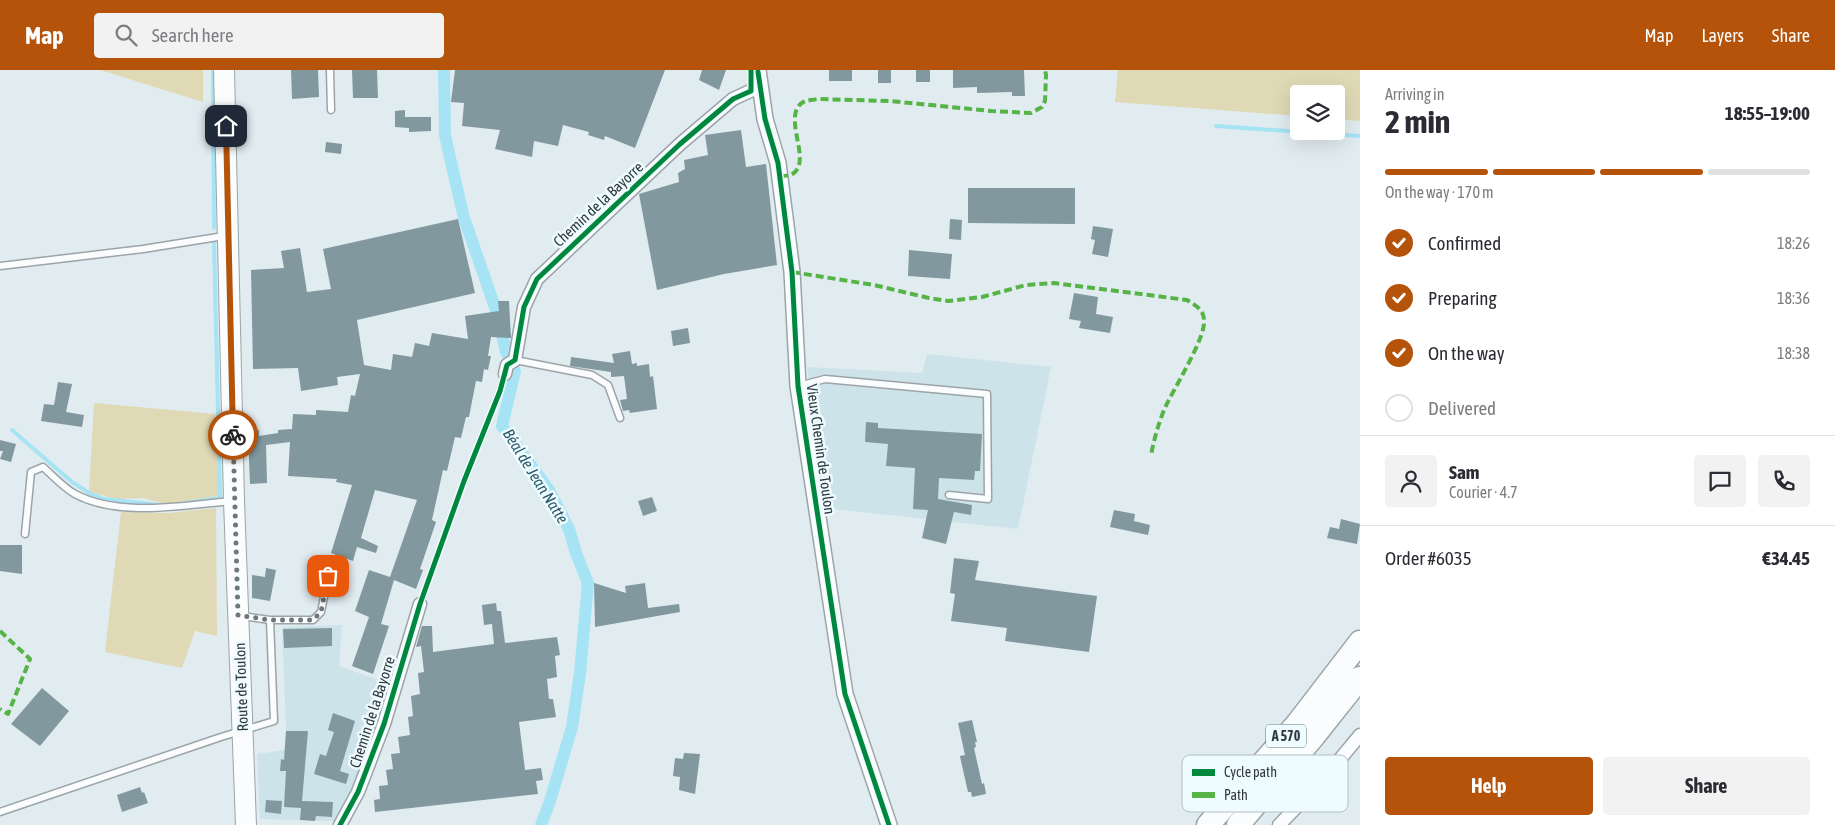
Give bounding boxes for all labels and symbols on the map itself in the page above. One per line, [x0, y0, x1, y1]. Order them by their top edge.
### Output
pin [205, 105, 247, 147]
street label: Chemin de la Bayorre [550, 158, 646, 250]
street label: Vieux Chemin de Toulon [803, 383, 839, 515]
courier [208, 410, 258, 460]
water label: Béal de Jean Natte [500, 425, 572, 527]
pin [307, 555, 349, 597]
street label: Route de Toulon [231, 642, 251, 732]
street label: Chemin de la Bayorre [346, 654, 398, 770]
road number: A 570 [1266, 724, 1306, 748]
legend [1182, 755, 1348, 812]
text: Cycle path [1224, 764, 1277, 780]
text: Path [1224, 787, 1248, 803]

